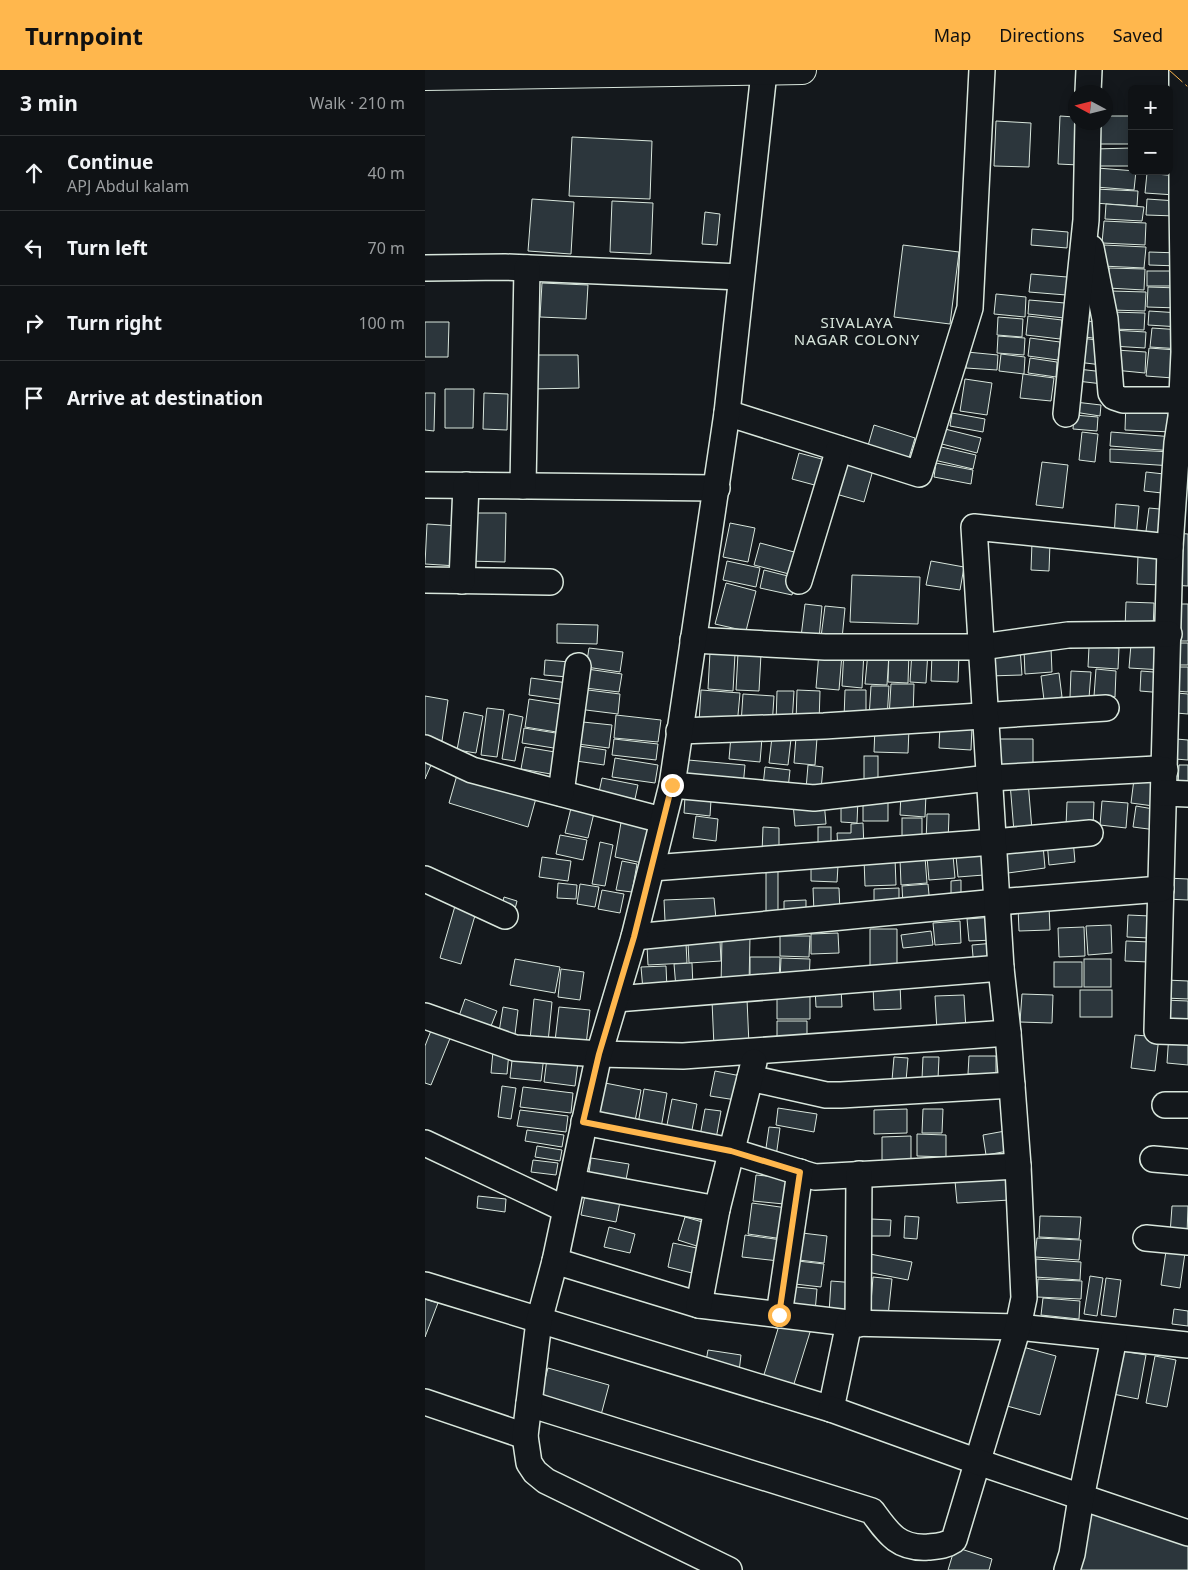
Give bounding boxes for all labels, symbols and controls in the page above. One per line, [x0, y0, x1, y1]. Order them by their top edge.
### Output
text: Turnpoint [25, 19, 143, 52]
text: Map [934, 23, 971, 47]
text: Directions [999, 23, 1085, 47]
text: Saved [1113, 23, 1163, 47]
north arrow [1068, 85, 1113, 130]
map controls [1128, 85, 1173, 175]
button: + [1128, 85, 1173, 130]
text: 3 min [20, 89, 78, 117]
text: Walk · 210 m [310, 92, 405, 114]
button: − [1128, 130, 1173, 175]
text: Continue [67, 149, 153, 175]
icon: ahead [20, 159, 48, 187]
text: 40 m [368, 162, 405, 184]
text: APJ Abdul kalam [67, 175, 189, 197]
icon: left [20, 234, 48, 262]
text: Turn left [67, 235, 148, 261]
text: 70 m [368, 237, 405, 259]
icon: right [20, 309, 48, 337]
text: Turn right [67, 310, 162, 336]
text: 100 m [358, 312, 405, 334]
district label: SIVALAYA NAGAR COLONY [794, 312, 920, 349]
icon: arrive [20, 384, 48, 412]
text: Arrive at destination [67, 385, 263, 411]
route end [661, 774, 684, 797]
route start [768, 1304, 791, 1327]

